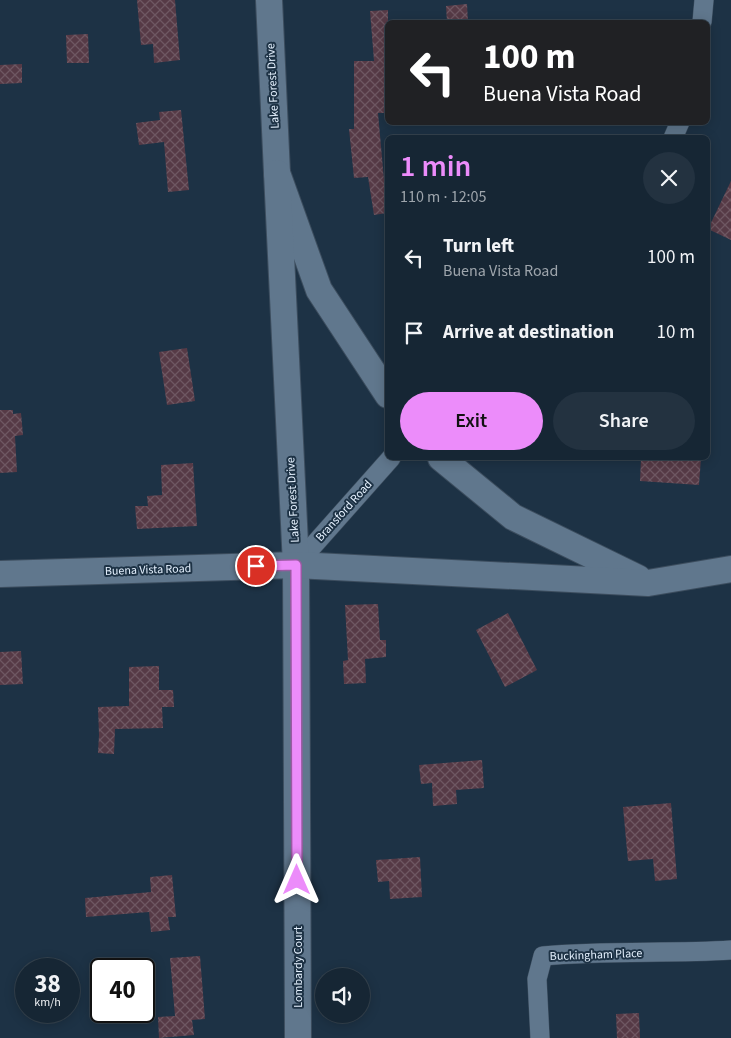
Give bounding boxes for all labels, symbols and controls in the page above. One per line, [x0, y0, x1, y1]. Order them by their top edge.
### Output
text: 100 m [483, 32, 575, 82]
icon: left [400, 40, 465, 105]
street label: Lake Forest Drive [262, 43, 284, 129]
text: Buena Vista Road [483, 78, 642, 110]
text: 1 min [400, 145, 471, 188]
button: close [643, 152, 695, 204]
text: 110 m · 12:05 [400, 186, 487, 208]
text: Turn left [443, 233, 514, 260]
icon: left [400, 244, 428, 272]
text: 100 m [647, 244, 695, 271]
text: Buena Vista Road [443, 260, 558, 282]
icon: arrive [400, 319, 428, 347]
text: Arrive at destination [443, 319, 614, 346]
text: 10 m [657, 319, 695, 346]
button: Exit [400, 392, 543, 450]
button: Share [553, 392, 695, 450]
street label: Lake Forest Drive [282, 457, 304, 543]
street label: Bransford Road [312, 477, 376, 545]
pin [235, 545, 277, 587]
icon: arrive [242, 552, 270, 580]
street label: Buena Vista Road [104, 560, 192, 580]
position arrow [270, 853, 322, 905]
street label: Lombardy Court [290, 926, 307, 1008]
street label: Buckingham Place [549, 945, 643, 965]
speed limit sign: 40 [90, 958, 155, 1023]
text: 38 [34, 966, 61, 1002]
map controls [315, 968, 370, 1023]
button: sound [315, 968, 370, 1023]
text: km/h [34, 994, 61, 1011]

